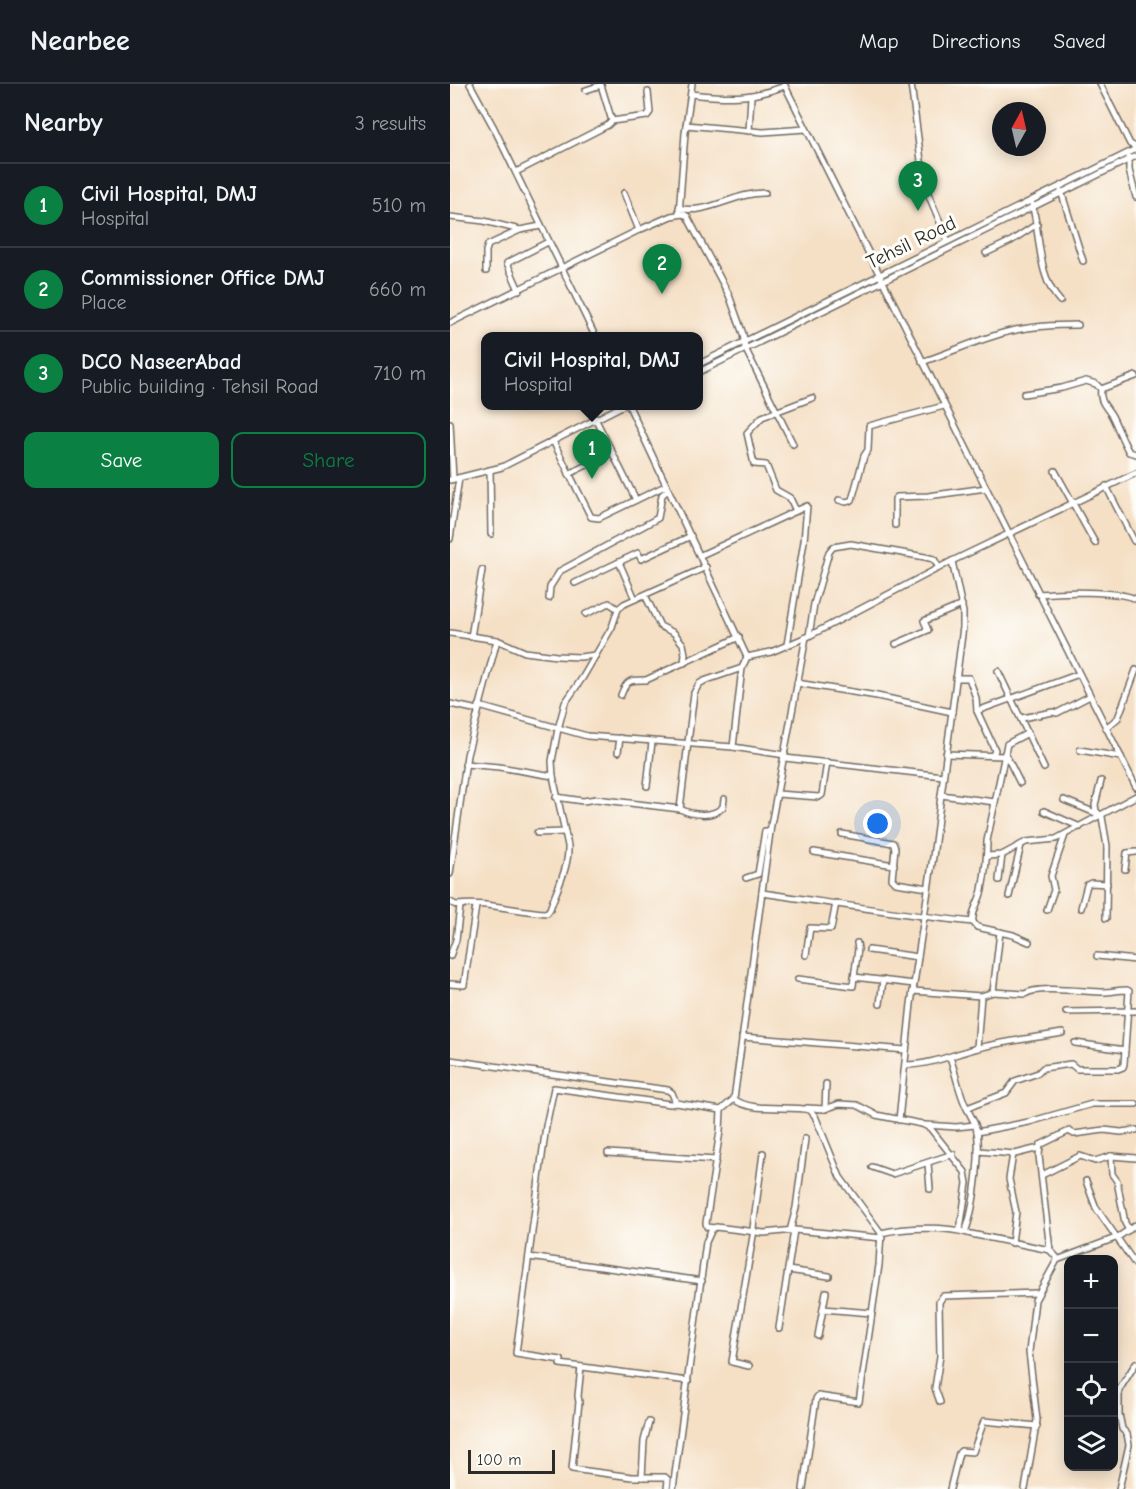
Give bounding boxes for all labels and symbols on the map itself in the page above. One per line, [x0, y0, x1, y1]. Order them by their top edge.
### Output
north arrow [992, 102, 1046, 156]
pin: 3 [898, 162, 938, 211]
street label: Tehsil Road [863, 211, 960, 274]
pin: 2 [642, 244, 682, 294]
pin: 1 [572, 430, 612, 479]
your location [863, 809, 892, 838]
scale bar [468, 1447, 555, 1474]

